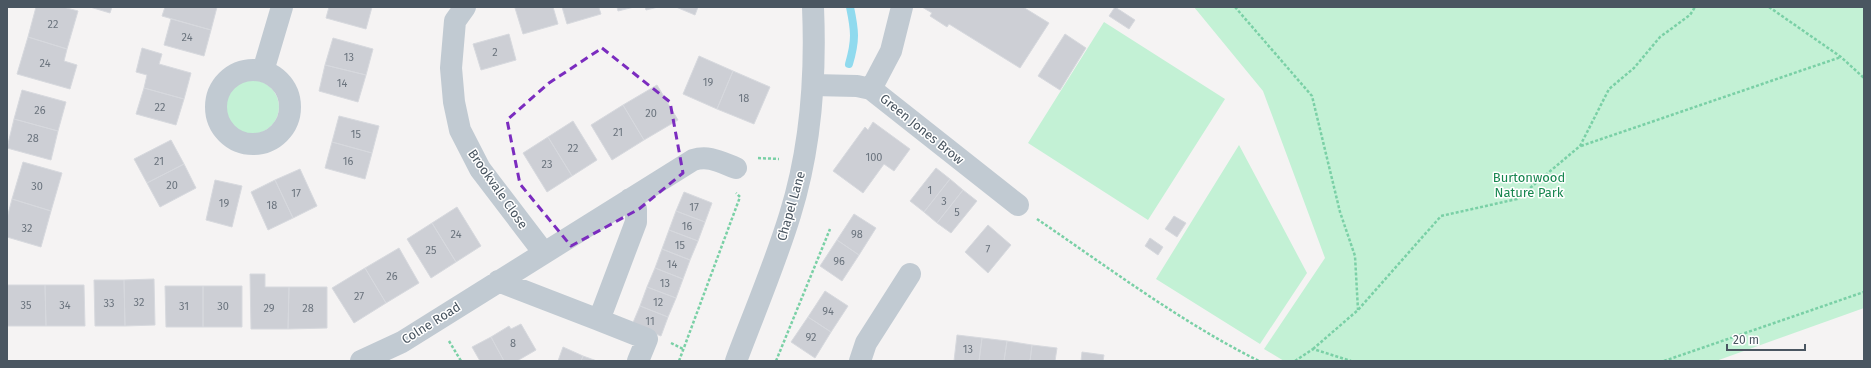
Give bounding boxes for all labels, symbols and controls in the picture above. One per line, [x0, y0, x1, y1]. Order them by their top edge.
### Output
house number: 22 [48, 18, 58, 31]
house number: 24 [182, 31, 193, 44]
house number: 2 [492, 46, 498, 59]
house number: 13 [344, 51, 354, 64]
house number: 24 [40, 57, 51, 70]
house number: 19 [703, 76, 713, 89]
house number: 14 [337, 77, 347, 90]
street label: Green Jones Brow [877, 91, 967, 168]
house number: 18 [739, 92, 749, 105]
house number: 22 [155, 101, 165, 114]
house number: 26 [34, 104, 46, 117]
house number: 20 [645, 107, 657, 120]
house number: 21 [613, 126, 623, 139]
house number: 15 [351, 128, 362, 141]
house number: 28 [27, 132, 39, 145]
house number: 22 [568, 142, 578, 155]
street label: Brookvale Close [465, 146, 531, 232]
house number: 100 [865, 151, 883, 164]
house number: 21 [154, 155, 164, 168]
house number: 16 [343, 155, 353, 168]
house number: 23 [542, 158, 552, 171]
street label: Chapel Lane [774, 169, 808, 243]
park label: Burtonwood Nature Park [1493, 170, 1565, 200]
house number: 20 [166, 179, 178, 192]
house number: 30 [31, 180, 43, 193]
house number: 1 [928, 184, 932, 197]
house number: 17 [291, 187, 301, 200]
house number: 3 [941, 195, 947, 208]
house number: 19 [219, 197, 229, 210]
house number: 18 [267, 199, 277, 212]
house number: 17 [689, 201, 699, 214]
house number: 5 [954, 206, 960, 219]
house number: 16 [682, 220, 692, 233]
house number: 32 [22, 222, 32, 235]
house number: 24 [451, 228, 462, 241]
house number: 98 [851, 228, 863, 241]
house number: 15 [675, 239, 686, 252]
house number: 7 [986, 243, 991, 256]
house number: 25 [426, 244, 437, 257]
house number: 96 [833, 255, 845, 268]
house number: 14 [667, 258, 677, 271]
house number: 26 [386, 270, 398, 283]
house number: 13 [660, 277, 670, 290]
house number: 27 [354, 290, 364, 303]
house number: 32 [134, 296, 144, 309]
house number: 12 [653, 296, 663, 309]
house number: 33 [104, 297, 114, 310]
house number: 35 [21, 299, 32, 312]
house number: 34 [59, 299, 71, 312]
street label: Colne Road [399, 299, 463, 347]
house number: 31 [179, 300, 189, 313]
house number: 30 [217, 300, 229, 313]
house number: 29 [263, 302, 275, 315]
house number: 28 [302, 302, 314, 315]
house number: 94 [822, 305, 834, 318]
house number: 11 [645, 315, 655, 328]
scale bar [1727, 326, 1805, 352]
house number: 92 [806, 331, 816, 344]
text: 20 m [1733, 333, 1759, 347]
house number: 8 [510, 337, 516, 350]
house number: 13 [963, 343, 973, 356]

